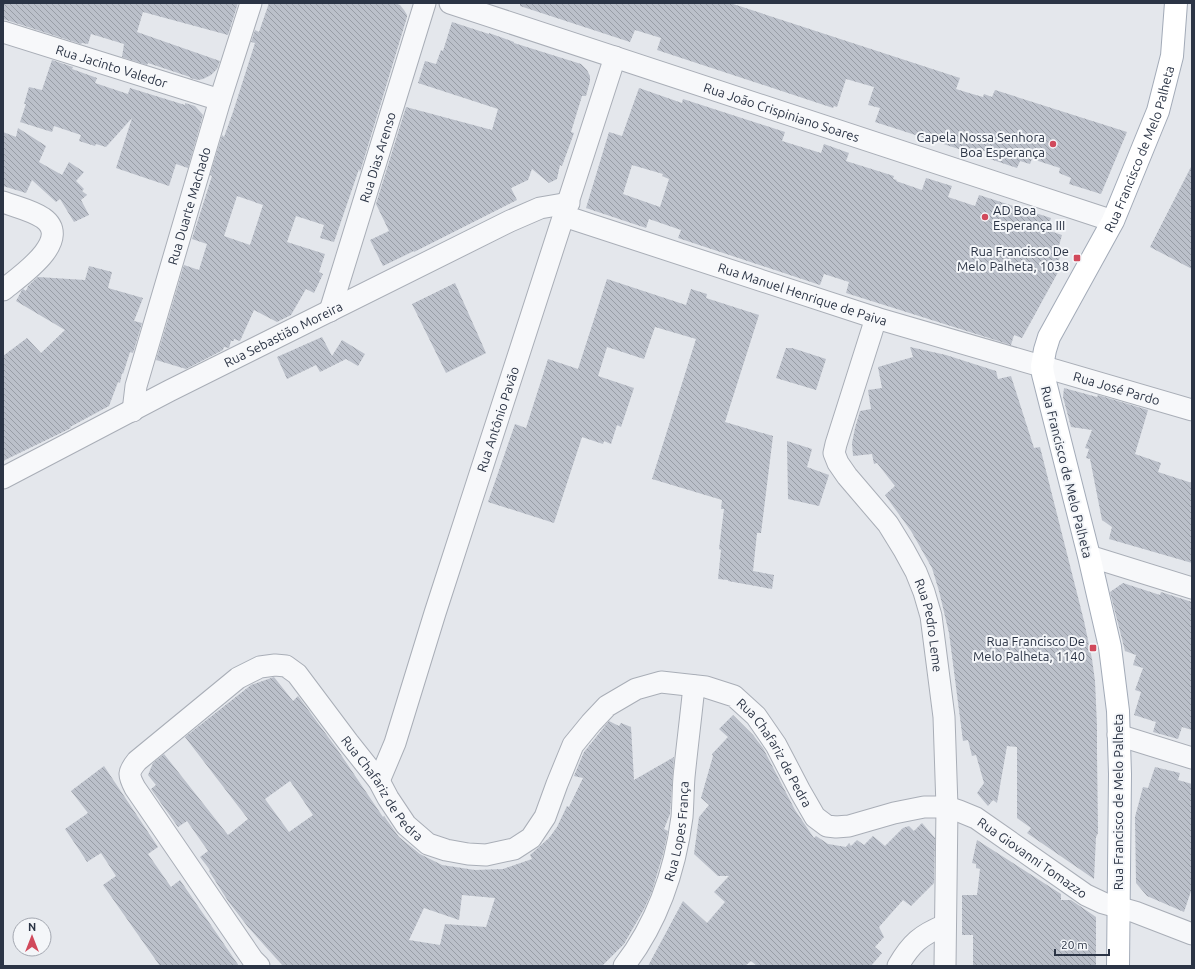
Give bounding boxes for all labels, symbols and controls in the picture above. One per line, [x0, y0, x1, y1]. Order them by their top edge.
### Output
street label: Rua Jacinto Valedor [54, 42, 169, 90]
street label: Rua Francisco de Melo Palheta [1101, 64, 1176, 234]
street label: Rua João Crispiniano Soares [702, 80, 862, 144]
street label: Rua Dias Arenso [357, 110, 398, 204]
place label: Capela Nossa Senhora Boa Esperança [917, 130, 1045, 159]
marker: Capela Nossa Senhora Boa Esperança [1048, 139, 1058, 149]
street label: Rua Duarte Machado [165, 145, 213, 266]
place label: AD Boa Esperança III [993, 203, 1065, 232]
marker: AD Boa Esperança III [980, 212, 990, 222]
place label: Rua Francisco De Melo Palheta, 1038 [957, 244, 1069, 274]
marker: Rua Francisco De Melo Palheta, 1038 [1072, 253, 1082, 263]
street label: Rua Manuel Henrique de Paiva [716, 260, 889, 328]
street label: Rua Sebastião Moreira [222, 299, 345, 369]
street label: Rua Antônio Pavão [474, 365, 521, 474]
street label: Rua José Pardo [1072, 369, 1162, 407]
street label: Rua Francisco de Melo Palheta [1039, 385, 1095, 559]
street label: Rua Pedro Leme [912, 576, 945, 673]
place label: Rua Francisco De Melo Palheta, 1140 [973, 634, 1085, 664]
marker: Rua Francisco De Melo Palheta, 1140 [1088, 643, 1098, 653]
street label: Rua Chafariz de Pedra [734, 695, 815, 810]
street label: Rua Francisco de Melo Palheta [1111, 714, 1125, 890]
street label: Rua Chafariz de Pedra [339, 733, 426, 843]
street label: Rua Lopes França [661, 781, 691, 883]
street label: Rua Giovanni Tomazzo [975, 815, 1090, 901]
north arrow [12, 917, 52, 957]
text: N [28, 921, 36, 933]
scale bar [1055, 931, 1109, 957]
text: 20 m [1061, 938, 1088, 951]

